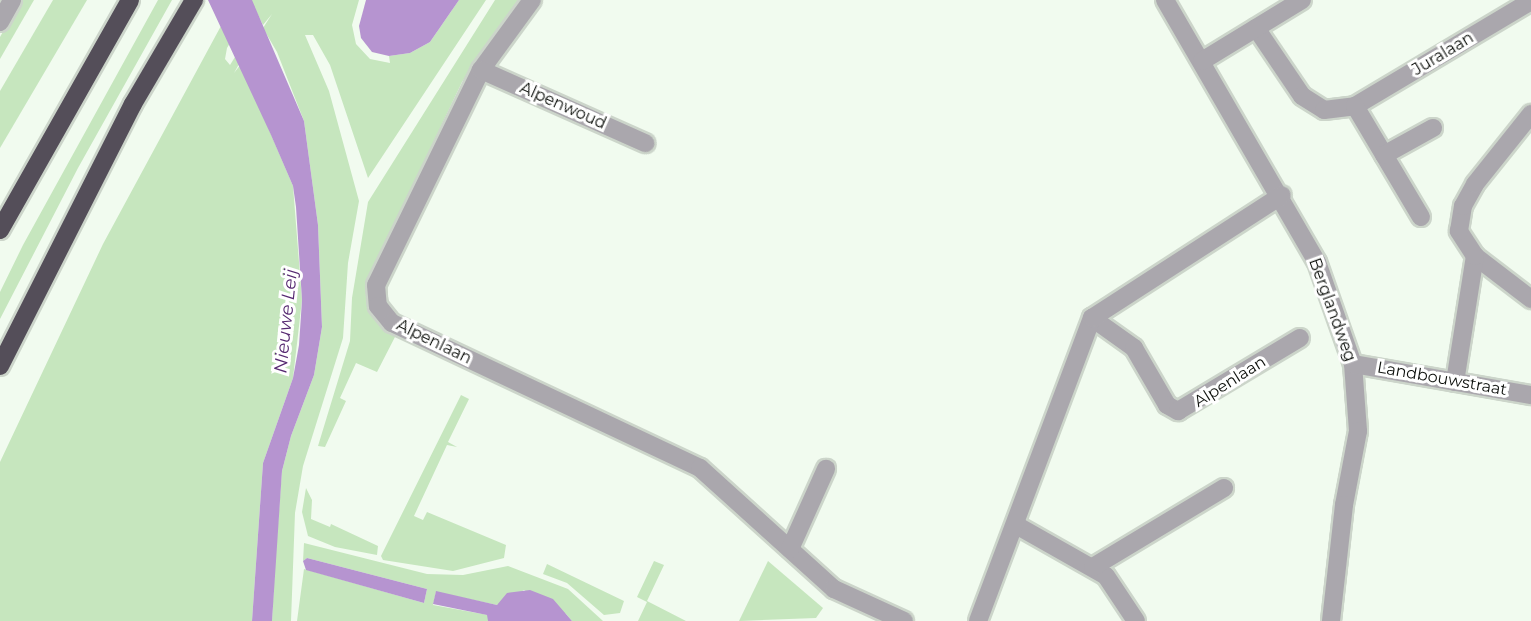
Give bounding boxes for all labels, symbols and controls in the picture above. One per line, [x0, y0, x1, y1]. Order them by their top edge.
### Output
street label: Juralaan [1409, 28, 1477, 80]
street label: Alpenwoud [517, 78, 609, 134]
street label: Berglandweg [1304, 256, 1360, 364]
water label: Nieuwe Leij [270, 268, 302, 374]
street label: Alpenlaan [393, 316, 475, 368]
street label: Alpenlaan [1191, 352, 1269, 412]
street label: Landbouwstraat [1376, 358, 1508, 400]

